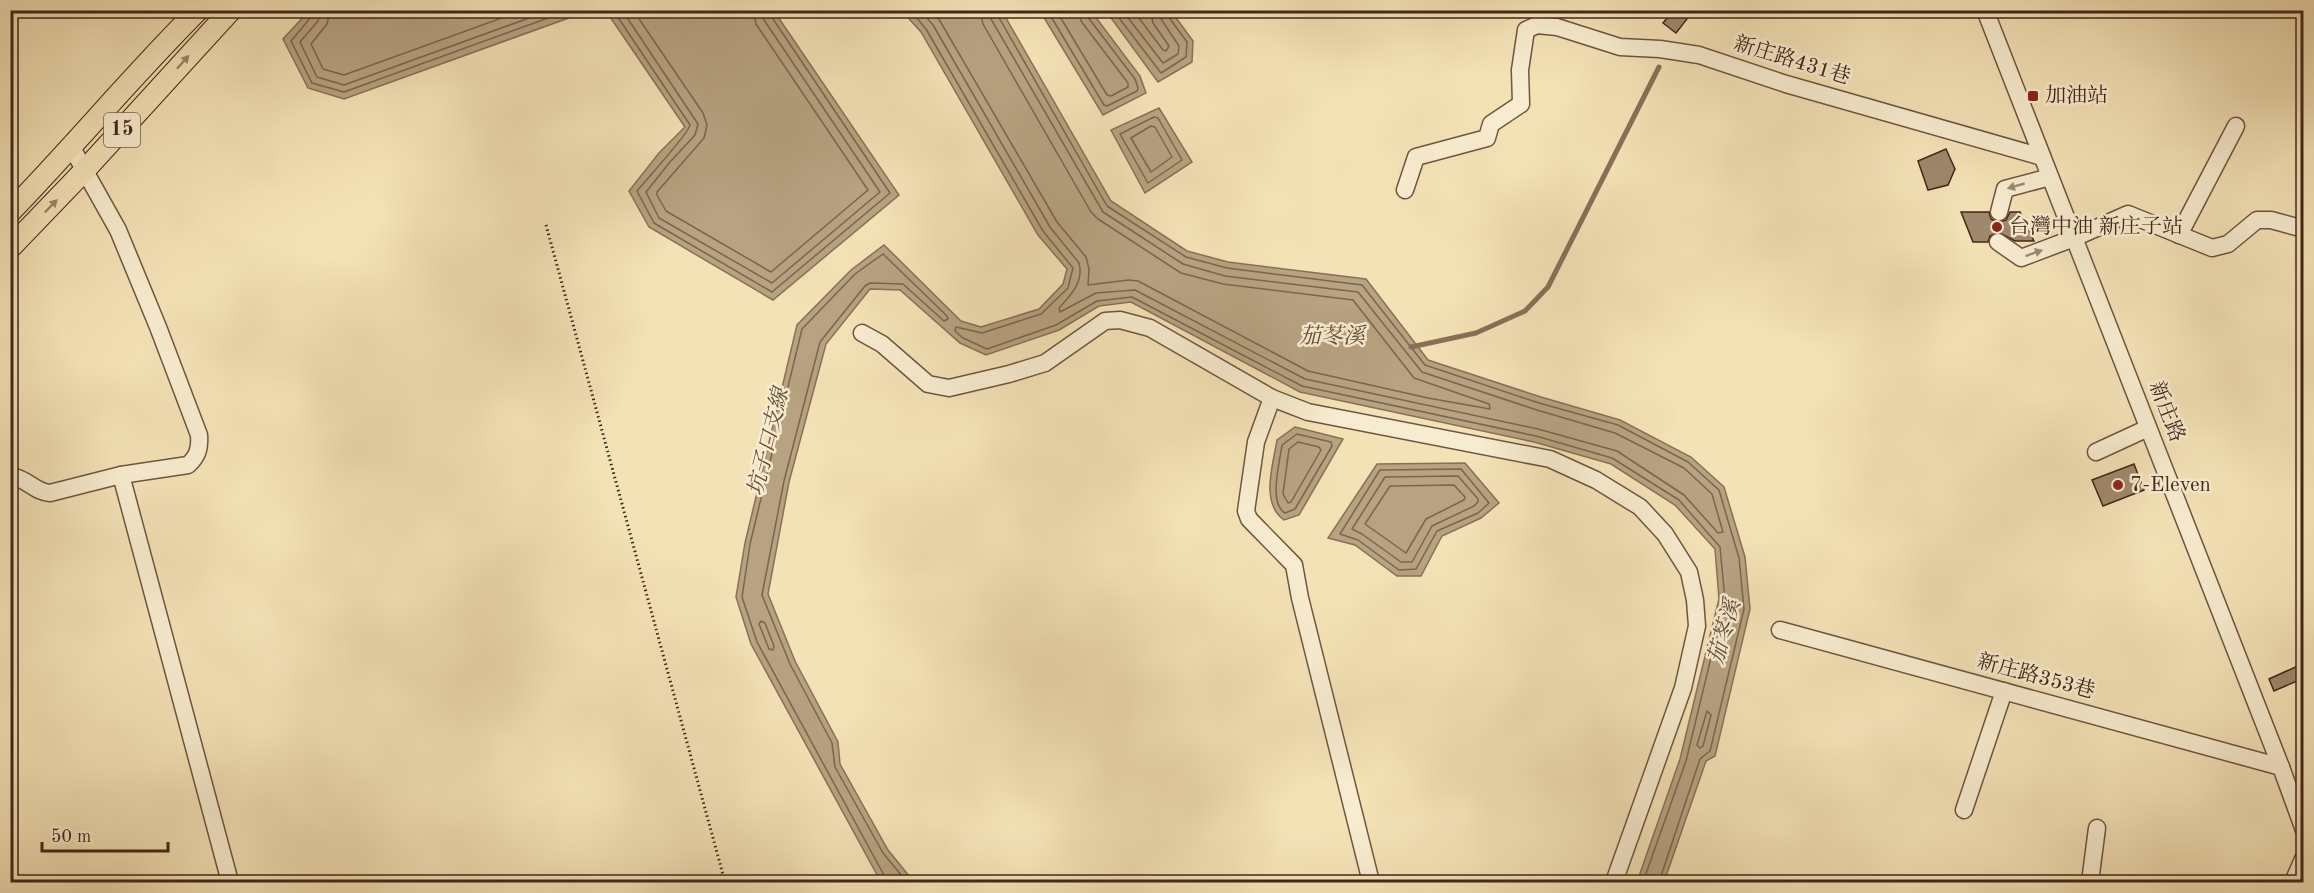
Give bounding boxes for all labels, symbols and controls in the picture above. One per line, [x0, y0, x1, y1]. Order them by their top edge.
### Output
street label: 新庄路431巷 [1731, 31, 1853, 89]
one-way arrow [176, 55, 189, 70]
place label: 加油站 [2045, 84, 2108, 107]
marker: 加油站 [2026, 89, 2040, 103]
road number: 15 [104, 113, 140, 147]
one-way arrow [2007, 182, 2025, 191]
one-way arrow [44, 198, 58, 213]
place label: 台灣中油 新庄子站 [2009, 215, 2183, 238]
marker: 台灣中油 新庄子站 [1990, 220, 2004, 234]
one-way arrow [2025, 248, 2043, 257]
water label: 茄苳溪 [1299, 324, 1367, 348]
street label: 新庄路 [2145, 378, 2189, 445]
water label: 坑子口支線 [743, 384, 793, 498]
place label: 7-Eleven [2130, 475, 2211, 496]
marker: 7-Eleven [2111, 478, 2125, 492]
water label: 茄苳溪 [1703, 595, 1745, 667]
street label: 新庄路353巷 [1975, 649, 2097, 703]
scale bar [42, 815, 168, 853]
text: 50 m [51, 828, 91, 846]

